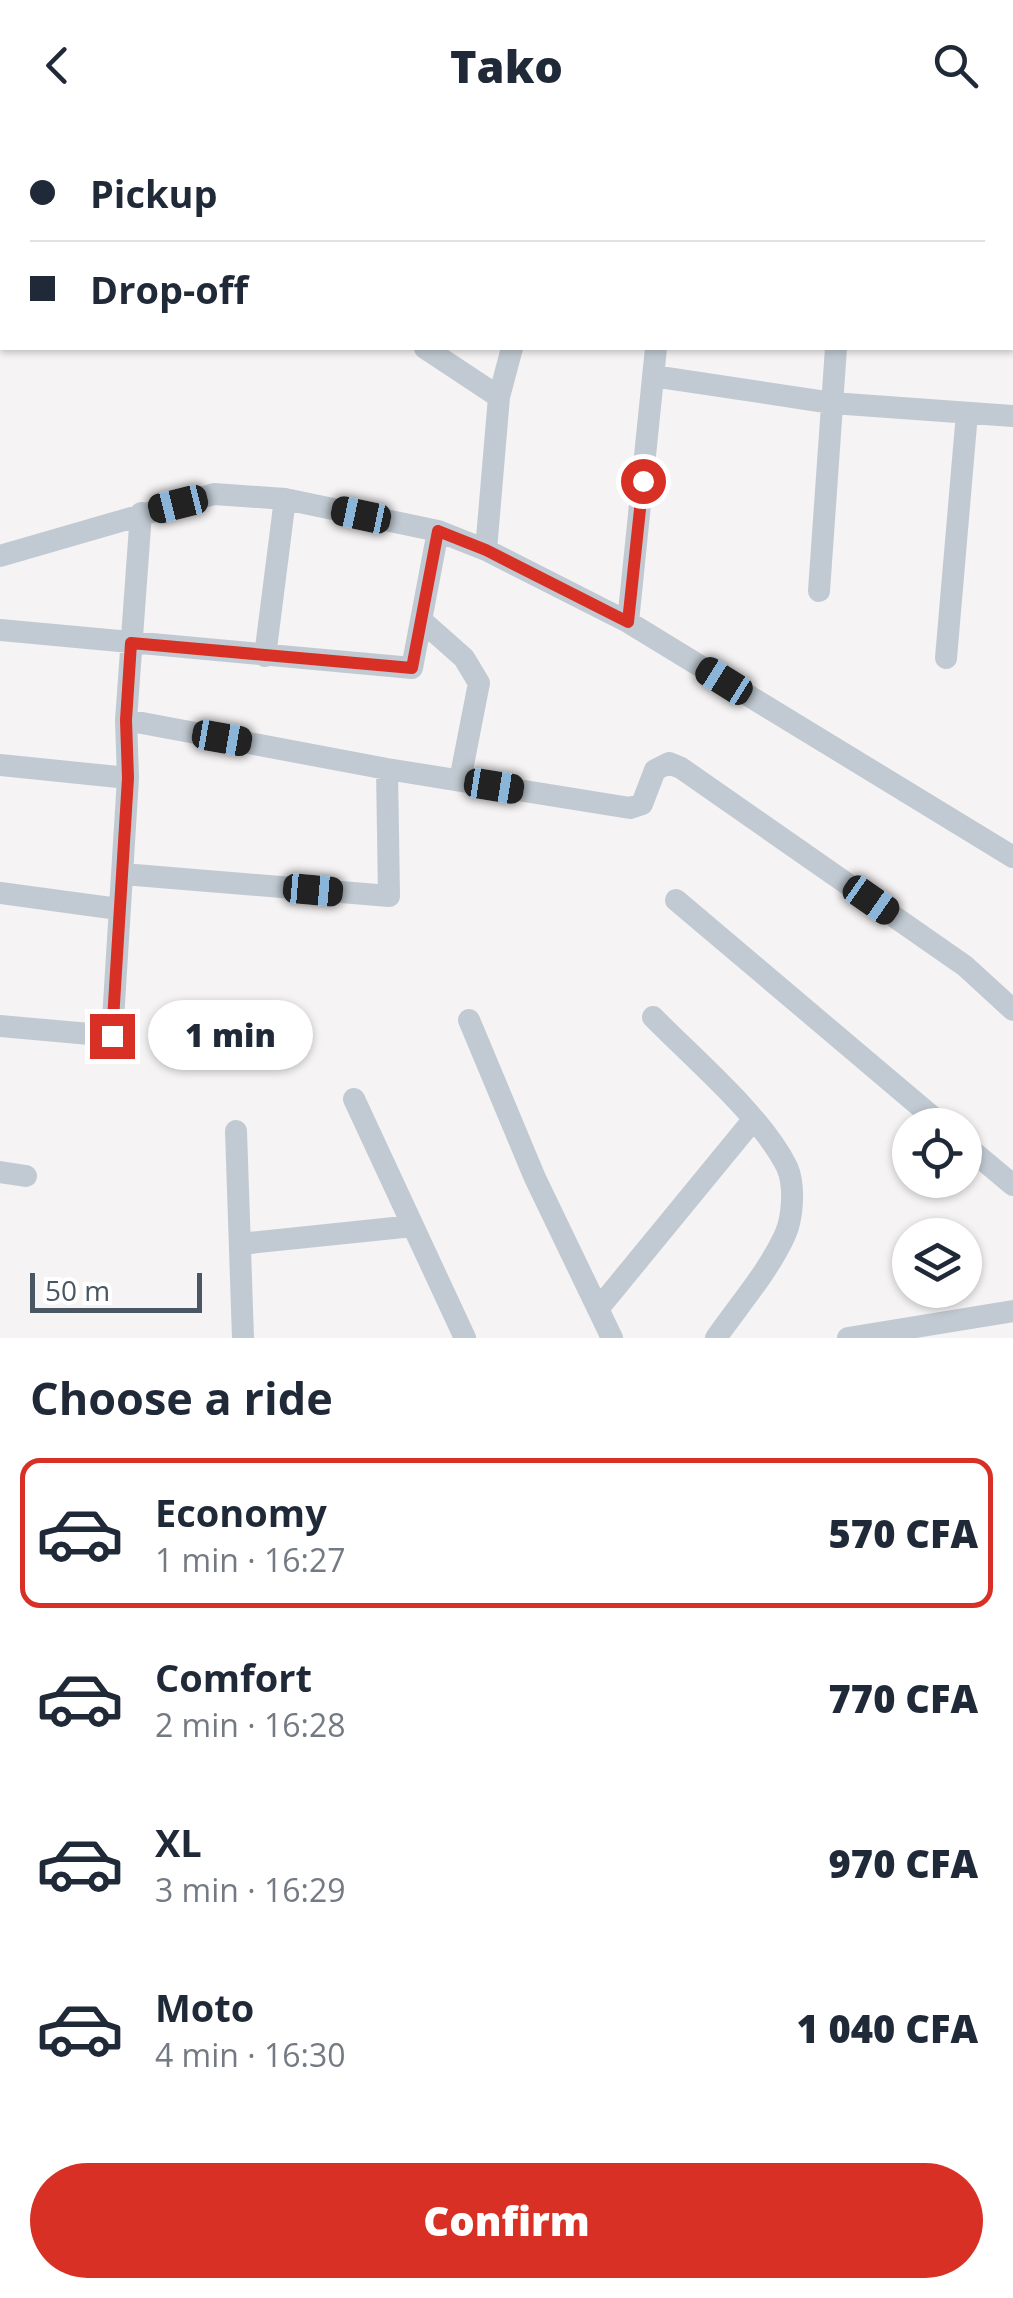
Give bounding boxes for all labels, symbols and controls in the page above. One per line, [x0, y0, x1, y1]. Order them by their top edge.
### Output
text: Tako [450, 35, 563, 96]
icon: back [30, 38, 85, 93]
icon: search [928, 38, 983, 93]
text: Pickup [90, 167, 218, 219]
text: Drop-off [90, 263, 248, 315]
route start [621, 459, 666, 504]
car [145, 482, 211, 526]
car [329, 494, 393, 536]
car [691, 652, 757, 710]
car [190, 718, 254, 758]
car [462, 766, 526, 806]
car [838, 871, 904, 929]
car [282, 872, 344, 908]
callout: 1 min [147, 1001, 312, 1071]
text: 1 min [185, 1013, 276, 1056]
route end [90, 1014, 135, 1059]
map controls [892, 1108, 982, 1308]
button: locate [892, 1108, 982, 1198]
button: layers [892, 1218, 982, 1308]
scale bar [30, 1268, 202, 1312]
text: 50 m [45, 1271, 110, 1309]
text: Choose a ride [30, 1367, 333, 1428]
text: Economy [155, 1486, 327, 1538]
icon: car [35, 1488, 125, 1578]
text: 570 CFA [829, 1507, 978, 1559]
text: 1 min · 16:27 [155, 1538, 346, 1581]
text: Comfort [155, 1651, 312, 1703]
icon: car [35, 1653, 125, 1743]
text: 770 CFA [829, 1672, 978, 1724]
text: 2 min · 16:28 [155, 1703, 346, 1746]
text: XL [155, 1816, 202, 1868]
icon: car [35, 1818, 125, 1908]
text: 970 CFA [829, 1837, 978, 1889]
text: 3 min · 16:29 [155, 1868, 346, 1911]
text: Moto [155, 1981, 254, 2033]
icon: car [35, 1983, 125, 2073]
text: 1 040 CFA [796, 2002, 978, 2054]
text: 4 min · 16:30 [155, 2033, 346, 2076]
button: Confirm [30, 2163, 983, 2278]

